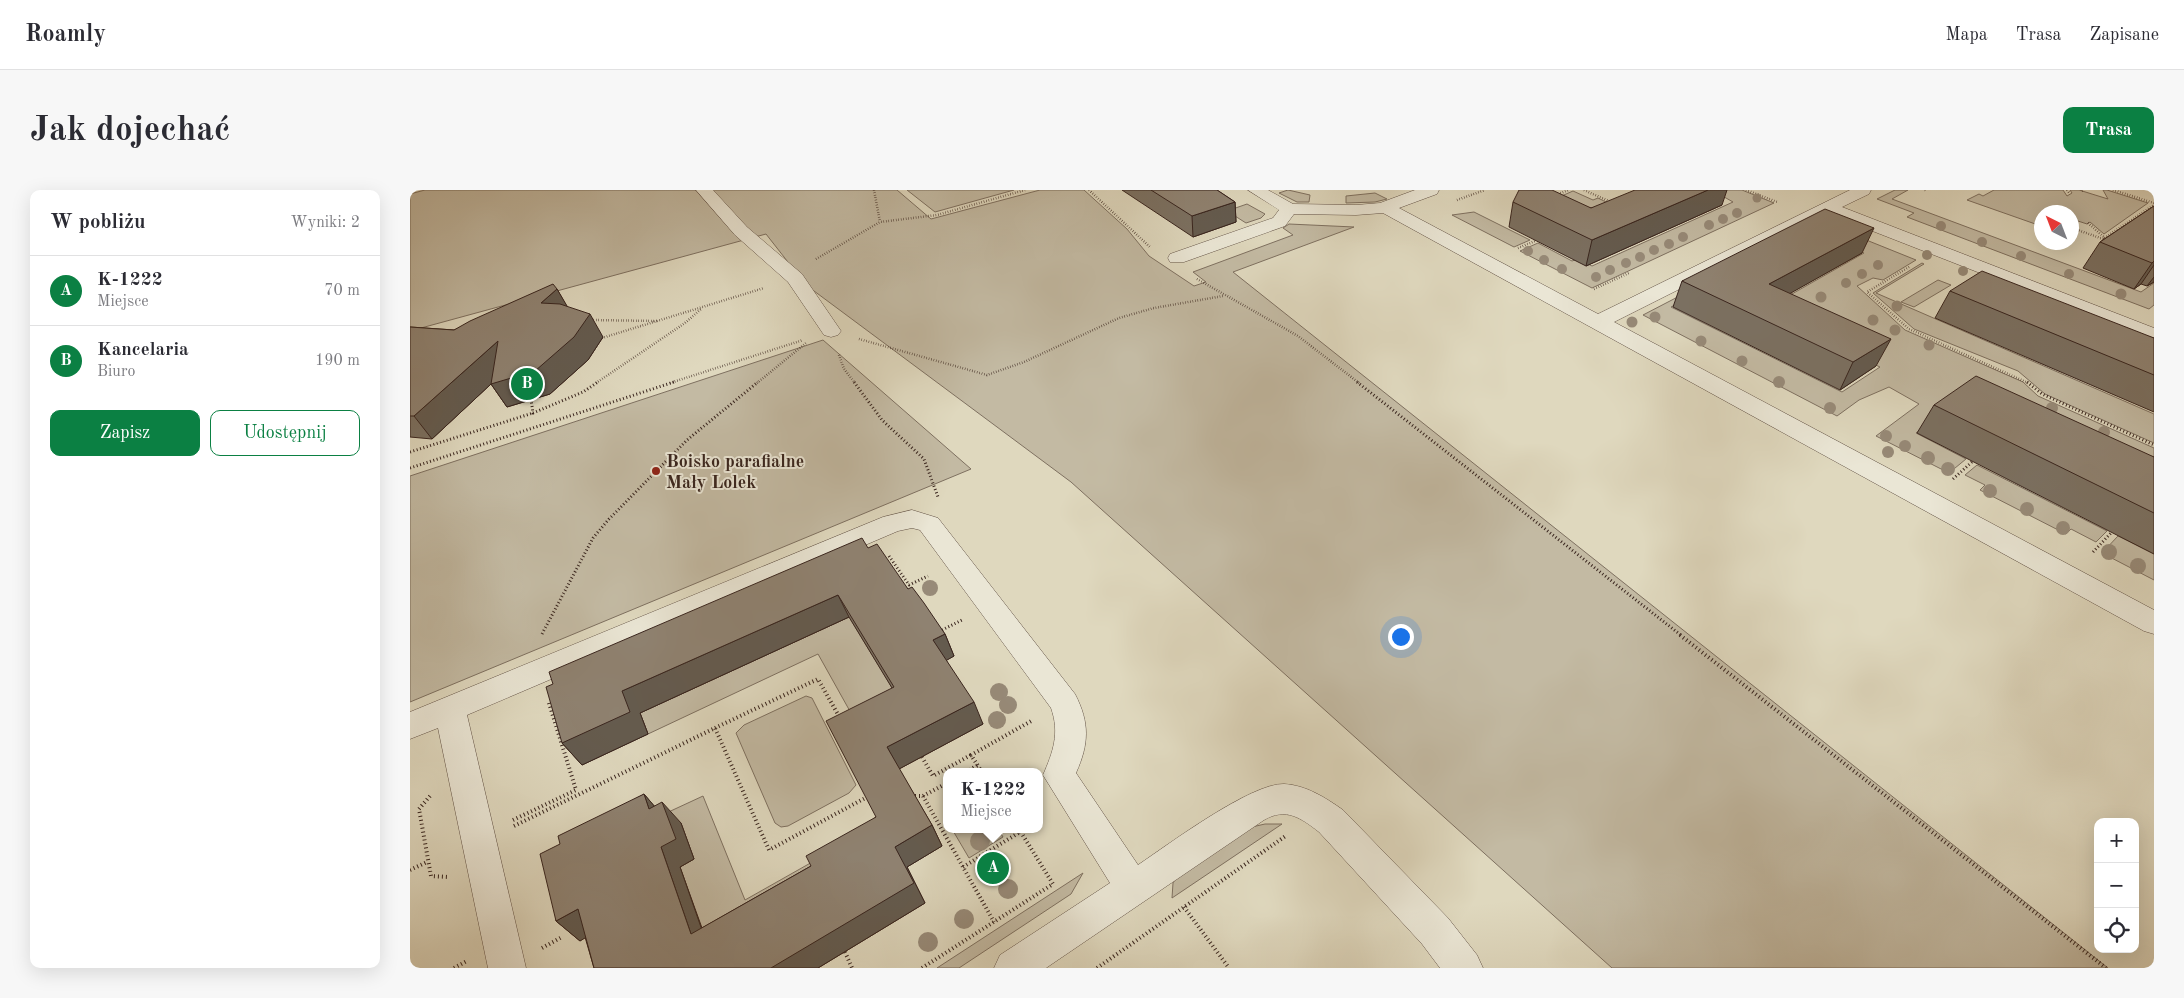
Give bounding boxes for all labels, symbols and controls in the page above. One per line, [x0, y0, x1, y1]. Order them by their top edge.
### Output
text: Roamly [25, 23, 106, 47]
text: Mapa [1945, 26, 1988, 44]
text: Trasa [2016, 26, 2061, 44]
text: Zapisane [2089, 26, 2159, 44]
button: Trasa [2063, 107, 2154, 153]
text: Jak dojechać [30, 113, 230, 148]
north arrow [2034, 205, 2079, 250]
text: W pobliżu [50, 212, 145, 233]
text: Wyniki: 2 [291, 215, 360, 231]
text: K-1222 [97, 271, 163, 290]
text: A [60, 283, 72, 299]
text: 70 m [324, 283, 360, 299]
text: Miejsce [97, 294, 149, 310]
text: Kancelaria [97, 341, 189, 360]
text: B [60, 353, 72, 369]
text: 190 m [315, 353, 360, 369]
text: Biuro [97, 364, 135, 380]
pin: B [511, 365, 543, 403]
button: Zapisz [50, 410, 200, 456]
button: Udostępnij [210, 410, 360, 456]
place label: Boisko parafialne Mały Lolek [666, 453, 804, 492]
marker: Boisko parafialne Mały Lolek [650, 465, 662, 477]
your location [1388, 624, 1414, 650]
popup [943, 768, 1043, 833]
text: K-1222 [960, 781, 1026, 800]
text: Miejsce [960, 804, 1012, 820]
map controls [2094, 818, 2139, 953]
button: + [2094, 818, 2139, 863]
pin: A [977, 849, 1009, 887]
button: − [2094, 863, 2139, 908]
button: locate [2094, 908, 2139, 953]

